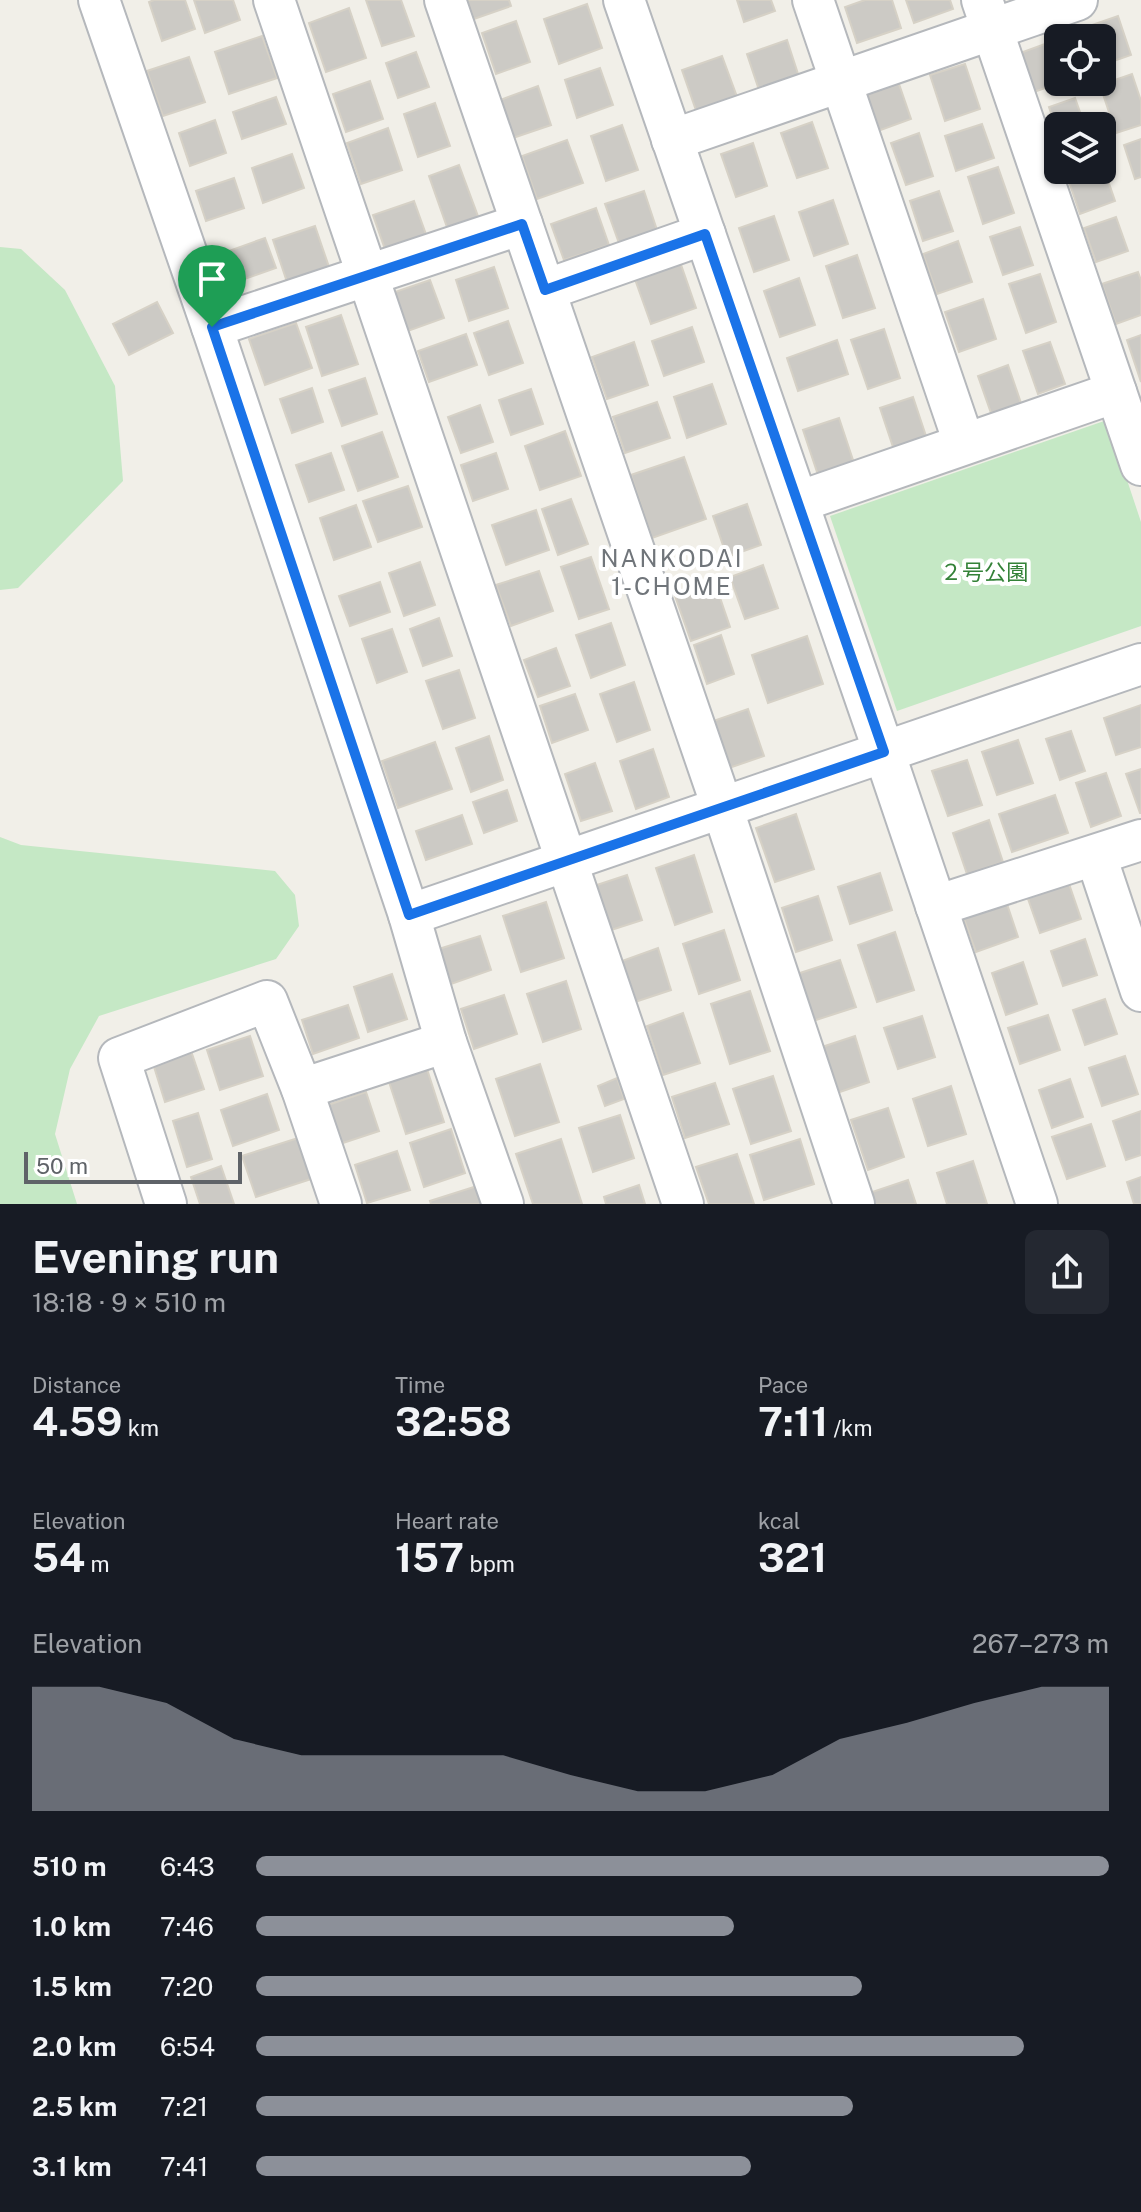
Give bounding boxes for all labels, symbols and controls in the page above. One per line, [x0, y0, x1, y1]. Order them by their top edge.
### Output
map controls [1044, 24, 1116, 184]
button: locate [1044, 24, 1116, 96]
button: layers [1044, 112, 1116, 184]
pin [178, 245, 246, 327]
icon: arrive [190, 257, 234, 301]
district label: NANKODAI 1-CHOME [600, 544, 744, 600]
park label: ２号公園 [940, 559, 1028, 585]
scale bar [24, 1148, 242, 1184]
text: 50 m [36, 1153, 88, 1179]
button: share [1025, 1230, 1109, 1314]
text: Evening run [32, 1231, 279, 1283]
text: 18:18 · 9 × 510 m [32, 1287, 226, 1318]
text: Distance [32, 1372, 121, 1398]
text: Time [395, 1372, 445, 1398]
text: Pace [758, 1372, 808, 1398]
text: 4.59 [32, 1398, 122, 1445]
text: 32:58 [395, 1398, 512, 1445]
text: 7:11 [758, 1398, 828, 1445]
text: km [122, 1415, 159, 1441]
text: /km [828, 1415, 873, 1441]
text: Elevation [32, 1508, 125, 1534]
text: Heart rate [395, 1508, 499, 1534]
text: kcal [758, 1508, 800, 1534]
text: 54 [32, 1534, 85, 1581]
text: 157 [395, 1534, 464, 1581]
text: 321 [758, 1534, 827, 1581]
text: m [85, 1551, 110, 1577]
text: bpm [464, 1551, 515, 1577]
text: Elevation [32, 1628, 142, 1659]
text: 267–273 m [972, 1628, 1109, 1659]
text: 510 m [32, 1851, 107, 1882]
text: 6:43 [160, 1851, 215, 1882]
text: 1.0 km [32, 1911, 111, 1942]
text: 7:46 [160, 1911, 214, 1942]
text: 1.5 km [32, 1971, 112, 2002]
text: 7:20 [160, 1971, 213, 2002]
text: 2.0 km [32, 2031, 117, 2062]
text: 6:54 [160, 2031, 215, 2062]
text: 2.5 km [32, 2091, 117, 2122]
text: 7:21 [160, 2091, 208, 2122]
text: 3.1 km [32, 2151, 112, 2182]
text: 7:41 [160, 2151, 208, 2182]

